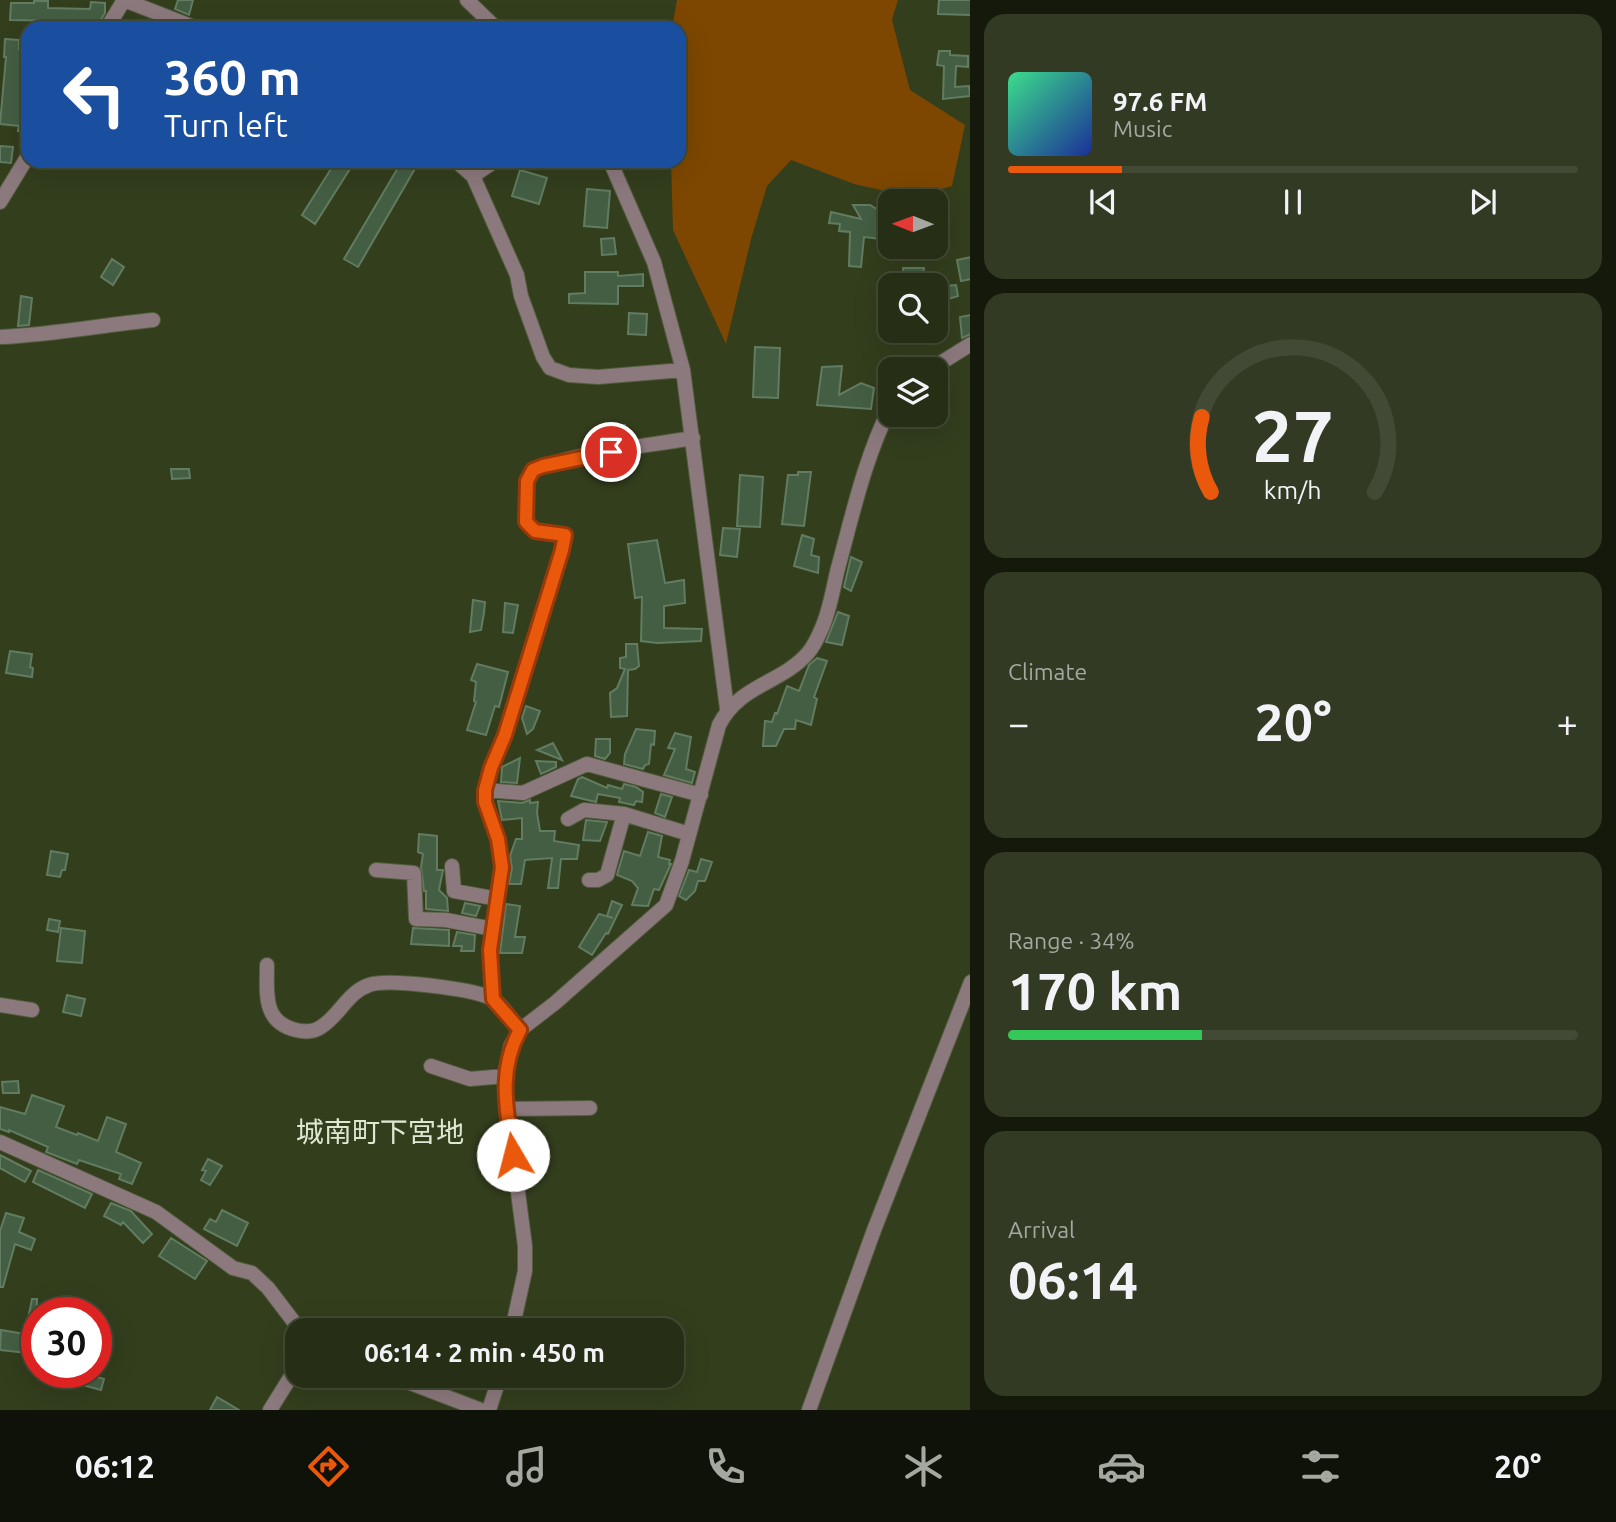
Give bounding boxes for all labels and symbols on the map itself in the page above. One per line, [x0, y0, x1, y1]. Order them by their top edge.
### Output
north arrow [878, 189, 948, 259]
pin [581, 422, 641, 482]
district label: 城南町下宮地 [296, 1116, 464, 1147]
position arrow [476, 1118, 550, 1192]
speed limit sign: 30 [21, 1297, 112, 1388]

